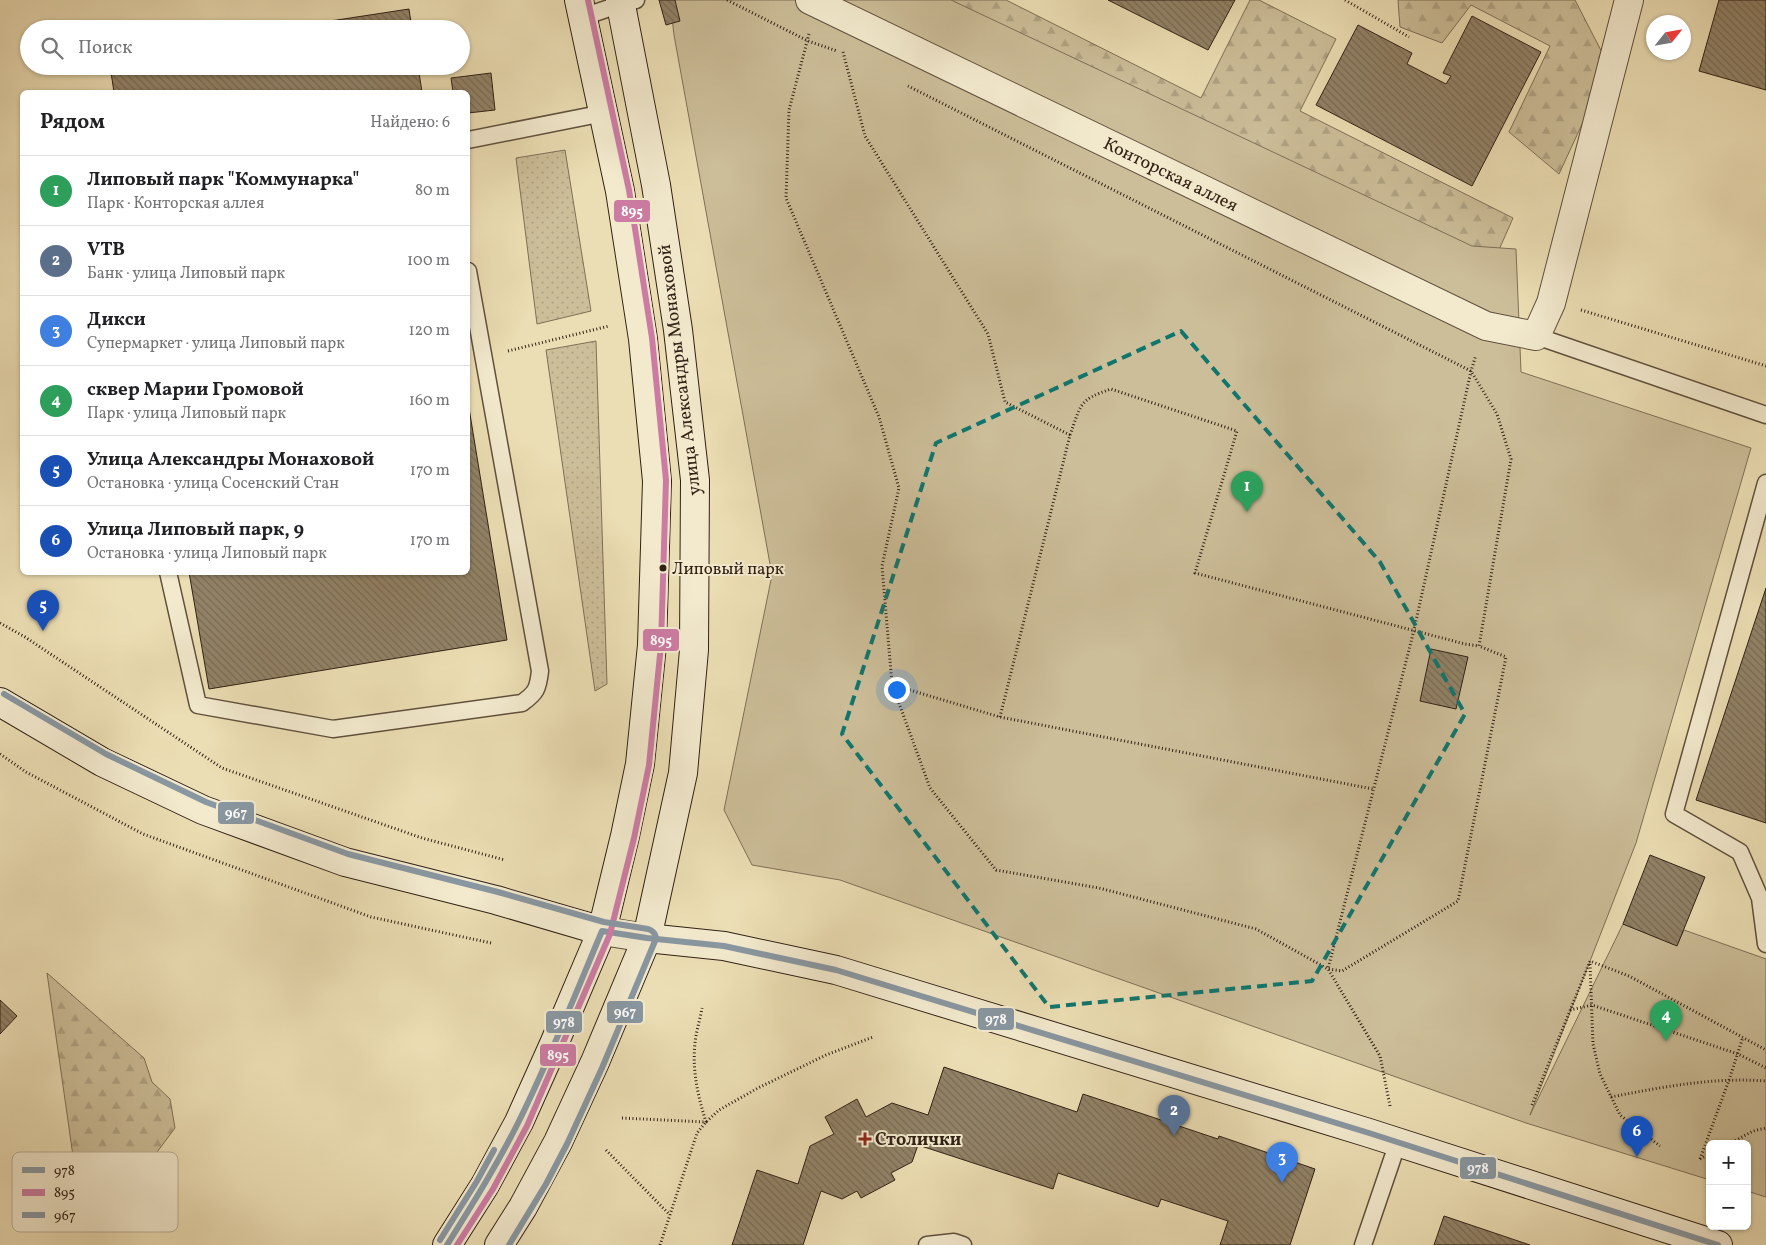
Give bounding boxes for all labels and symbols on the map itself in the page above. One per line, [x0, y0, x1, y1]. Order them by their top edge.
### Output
north arrow [1646, 15, 1691, 60]
street label: Конторская аллея [1099, 132, 1242, 219]
line badge: 895 [613, 199, 651, 223]
text: 895 [621, 203, 643, 222]
street label: улица Александры Монаховой [653, 243, 708, 497]
pin: 1 [1231, 471, 1263, 512]
place label: Липовый парк [672, 558, 784, 581]
marker: Липовый парк [658, 563, 668, 573]
pin: 5 [27, 590, 59, 631]
line badge: 895 [642, 628, 680, 652]
text: 895 [650, 632, 672, 651]
your location [884, 677, 910, 703]
line badge: 967 [217, 801, 255, 825]
text: 967 [225, 805, 247, 824]
line badge: 967 [606, 1000, 644, 1024]
pin: 4 [1650, 1000, 1682, 1041]
text: 967 [614, 1004, 636, 1023]
line badge: 978 [977, 1007, 1015, 1031]
line badge: 978 [545, 1010, 583, 1034]
text: 978 [985, 1011, 1007, 1030]
text: 978 [553, 1014, 575, 1033]
line badge: 895 [539, 1043, 577, 1067]
text: 895 [547, 1047, 569, 1066]
pin: 2 [1158, 1095, 1190, 1136]
pin: 6 [1621, 1116, 1653, 1157]
place label: Столички [875, 1128, 961, 1153]
marker: Столички [859, 1133, 871, 1145]
pin: 3 [1266, 1142, 1298, 1183]
legend [12, 1152, 178, 1232]
line badge: 978 [1459, 1156, 1497, 1180]
text: 978 [1467, 1160, 1489, 1179]
text: 978 [54, 1162, 75, 1181]
text: 895 [54, 1184, 75, 1203]
text: 967 [54, 1207, 76, 1226]

